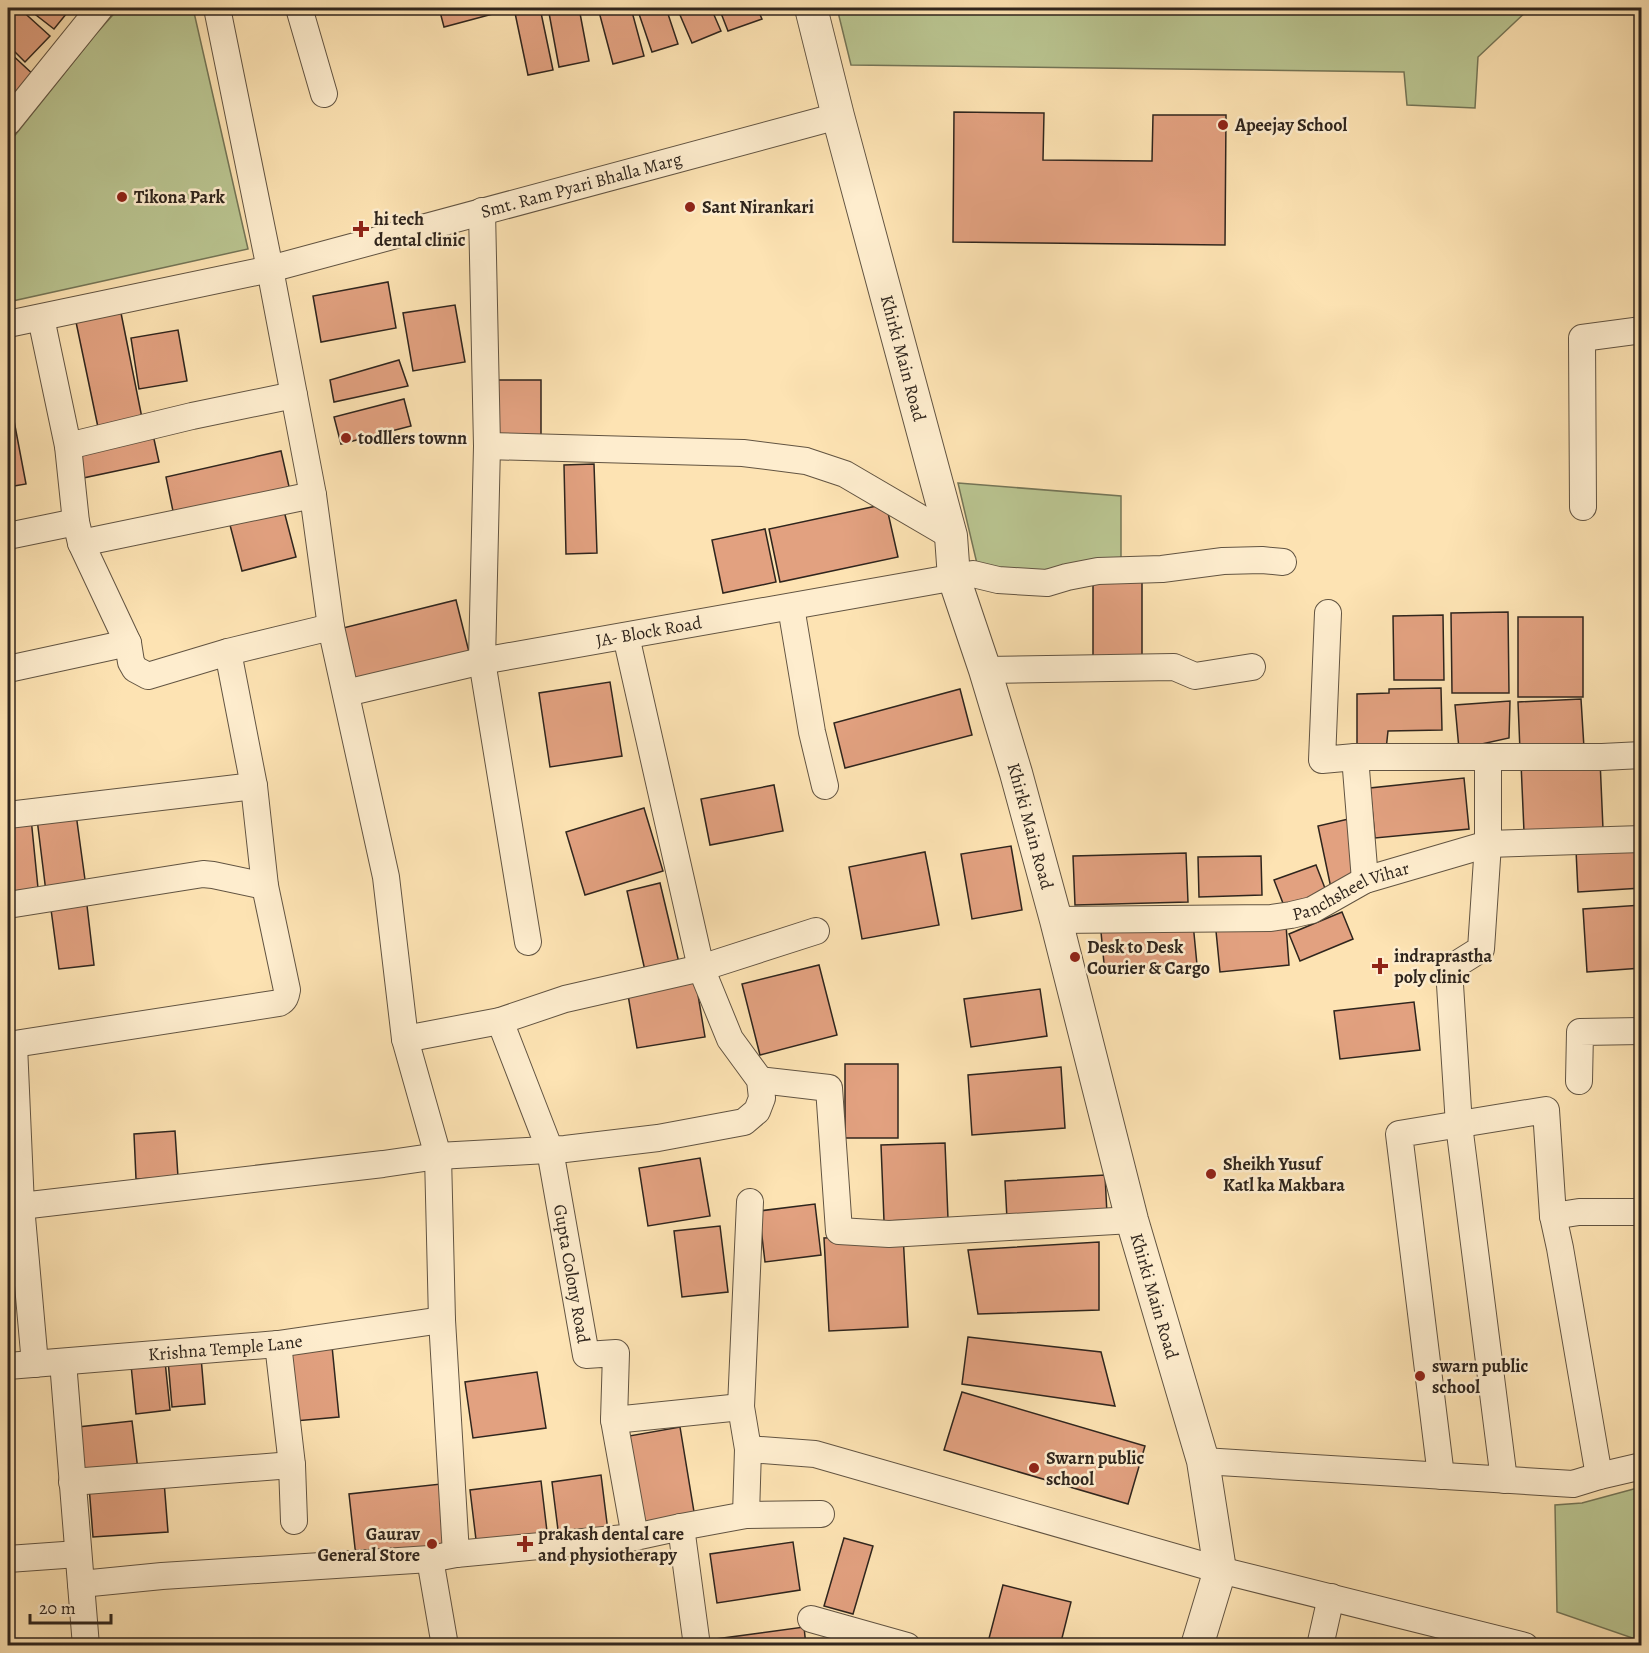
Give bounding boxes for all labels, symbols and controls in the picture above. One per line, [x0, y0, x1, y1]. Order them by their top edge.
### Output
place label: Apeejay School [1234, 113, 1347, 137]
marker: Apeejay School [1216, 118, 1230, 132]
street label: Smt. Ram Pyari Bhalla Marg [478, 147, 684, 224]
place label: Tikona Park [134, 185, 225, 209]
marker: Tikona Park [115, 190, 129, 204]
place label: Sant Nirankari [702, 195, 814, 219]
marker: Sant Nirankari [683, 200, 697, 214]
place label: hi tech dental clinic [374, 207, 466, 252]
marker: hi tech dental clinic [352, 220, 370, 238]
street label: Khirki Main Road [875, 292, 932, 424]
place label: todllers townn [358, 426, 467, 450]
marker: todllers townn [339, 431, 353, 445]
street label: JA- Block Road [594, 610, 704, 653]
street label: Khirki Main Road [1002, 760, 1059, 892]
street label: Panchsheel Vihar [1290, 856, 1412, 926]
place label: Desk to Desk Courier & Cargo [1087, 935, 1210, 980]
place label: indraprastha poly clinic [1394, 944, 1493, 989]
marker: Desk to Desk Courier & Cargo [1068, 950, 1082, 964]
marker: indraprastha poly clinic [1371, 957, 1389, 975]
place label: Sheikh Yusuf Katl ka Makbara [1223, 1152, 1345, 1197]
marker: Sheikh Yusuf Katl ka Makbara [1204, 1167, 1218, 1181]
street label: Gupta Colony Road [548, 1202, 596, 1345]
street label: Khirki Main Road [1124, 1230, 1184, 1362]
street label: Krishna Temple Lane [147, 1329, 304, 1367]
place label: swarn public school [1432, 1354, 1528, 1399]
marker: swarn public school [1413, 1369, 1427, 1383]
place label: Swarn public school [1046, 1446, 1144, 1491]
marker: Swarn public school [1027, 1461, 1041, 1475]
place label: Gaurav General Store [317, 1522, 421, 1567]
place label: prakash dental care and physiotherapy [538, 1522, 684, 1567]
marker: prakash dental care and physiotherapy [516, 1535, 534, 1553]
marker: Gaurav General Store [425, 1537, 439, 1551]
scale bar [30, 1587, 111, 1625]
text: 20 m [39, 1596, 76, 1620]

